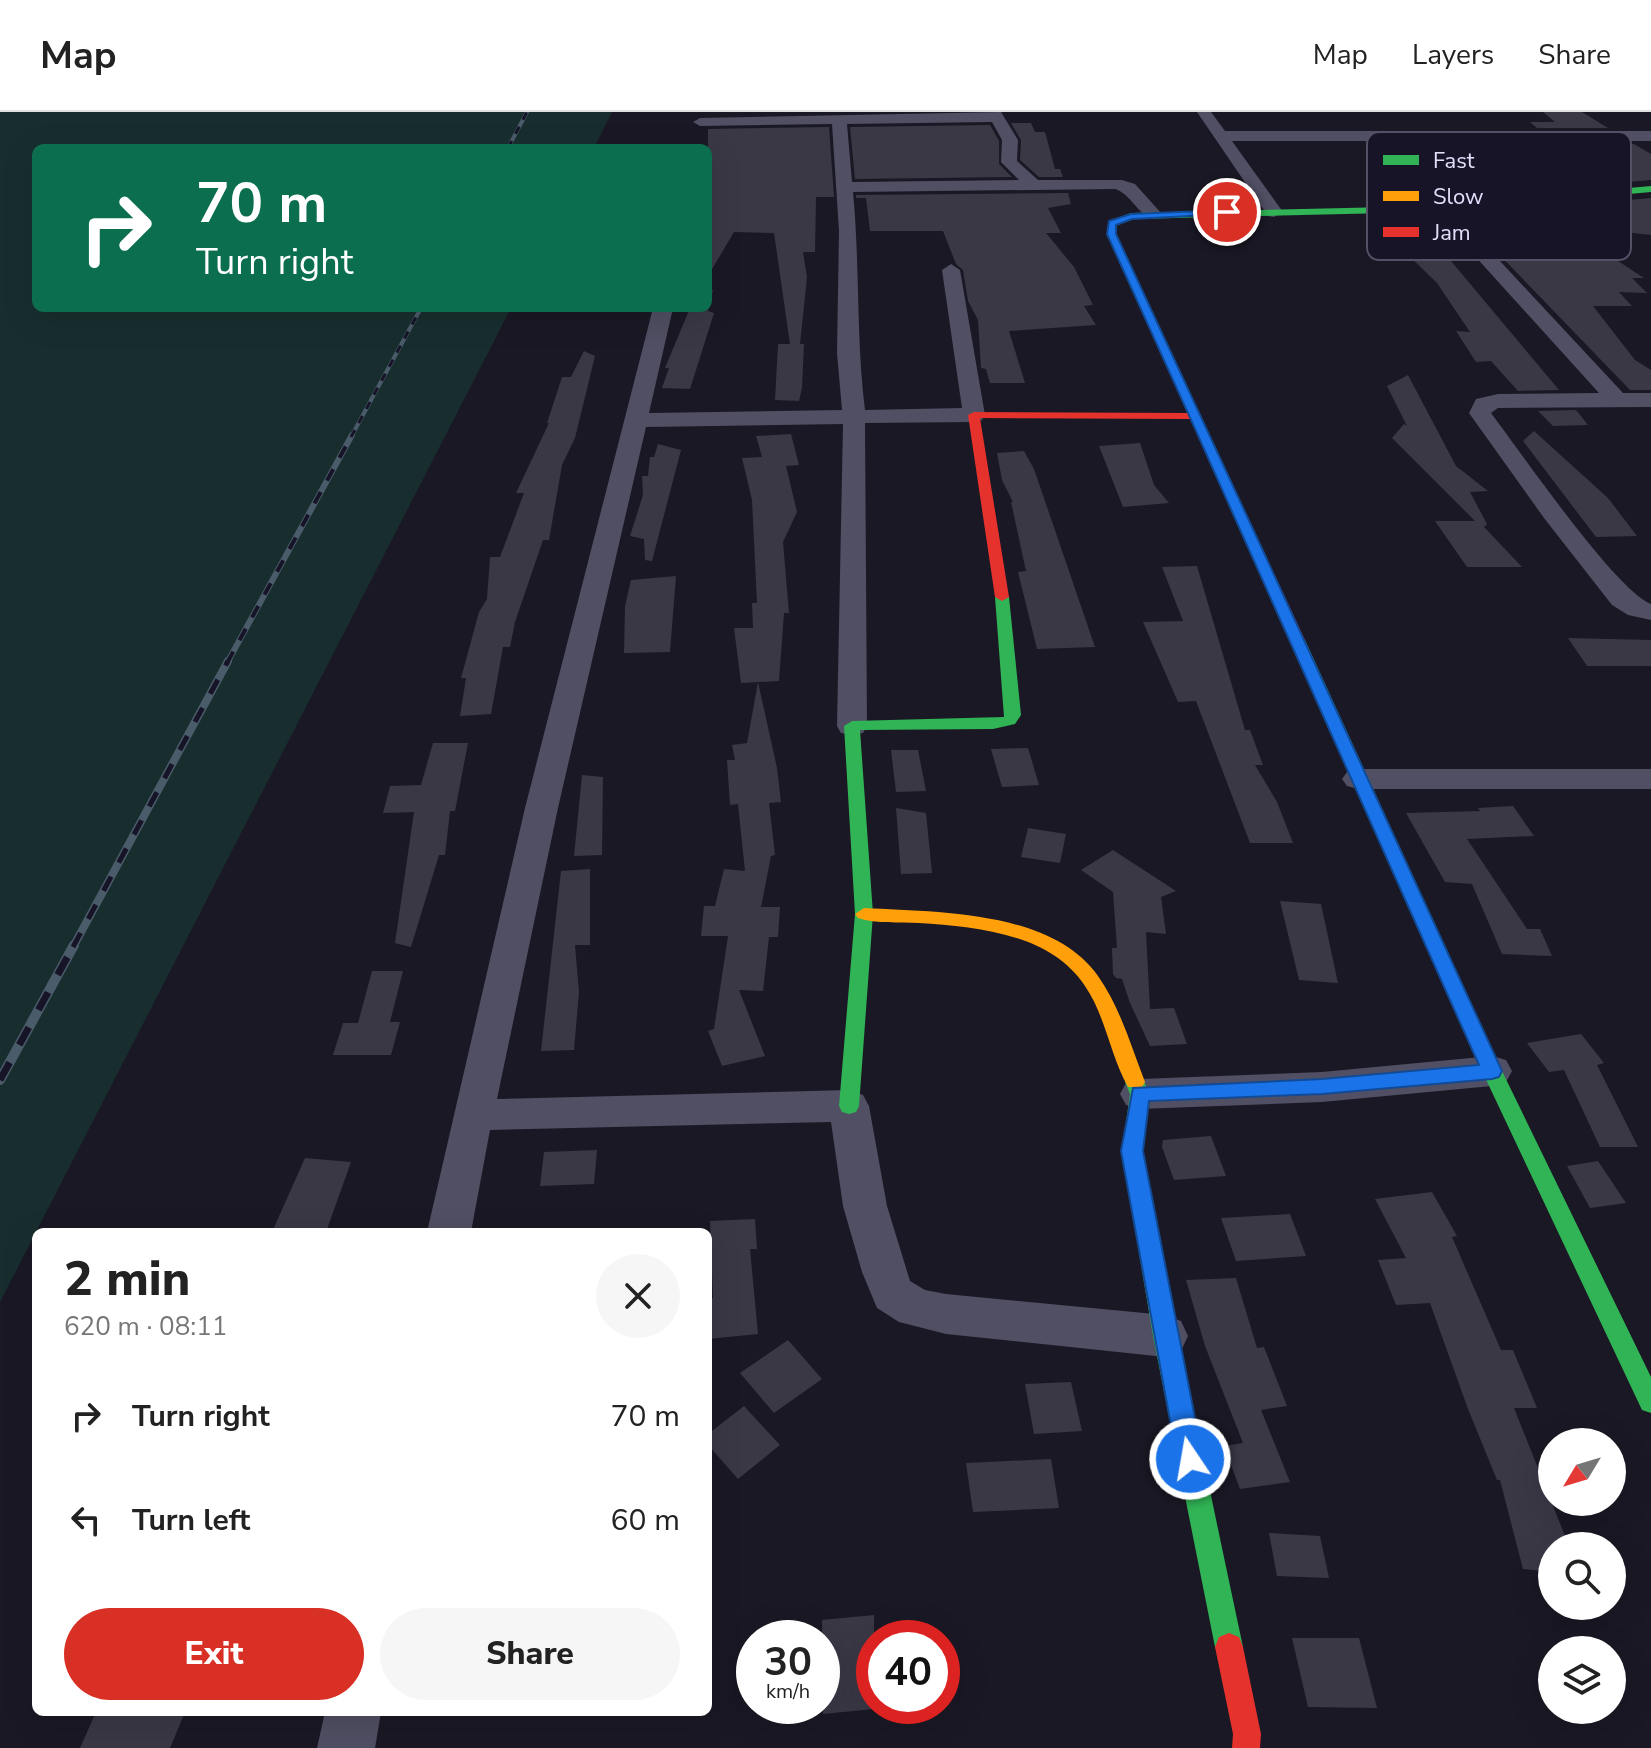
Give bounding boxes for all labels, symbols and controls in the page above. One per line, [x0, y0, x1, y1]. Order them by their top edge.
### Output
text: Map [40, 30, 117, 81]
text: Map [1313, 36, 1368, 74]
text: Layers [1412, 36, 1494, 74]
text: Share [1538, 36, 1611, 74]
legend [1367, 132, 1631, 260]
text: Fast [1433, 146, 1475, 176]
text: 70 m [196, 165, 327, 242]
icon: right [64, 176, 168, 280]
pin [1193, 178, 1261, 246]
text: Slow [1433, 182, 1484, 212]
icon: arrive [1205, 190, 1249, 234]
text: Jam [1432, 218, 1471, 248]
text: Turn right [196, 238, 353, 287]
text: 2 min [64, 1246, 190, 1312]
button: close [596, 1254, 680, 1338]
text: 620 m · 08:11 [64, 1309, 227, 1344]
icon: right [64, 1394, 108, 1438]
text: Turn right [132, 1396, 270, 1437]
text: 70 m [611, 1396, 680, 1437]
position arrow [1148, 1417, 1232, 1501]
north arrow [1538, 1428, 1626, 1516]
map controls [1538, 1428, 1626, 1724]
icon: left [64, 1498, 108, 1542]
text: Turn left [132, 1500, 250, 1541]
text: 60 m [611, 1500, 680, 1541]
button: search [1538, 1532, 1626, 1620]
button: Exit [64, 1608, 364, 1700]
button: Share [380, 1608, 680, 1700]
speed limit sign: 40 [856, 1620, 960, 1724]
text: 30 [764, 1635, 812, 1689]
button: layers [1538, 1636, 1626, 1724]
text: km/h [766, 1678, 810, 1705]

